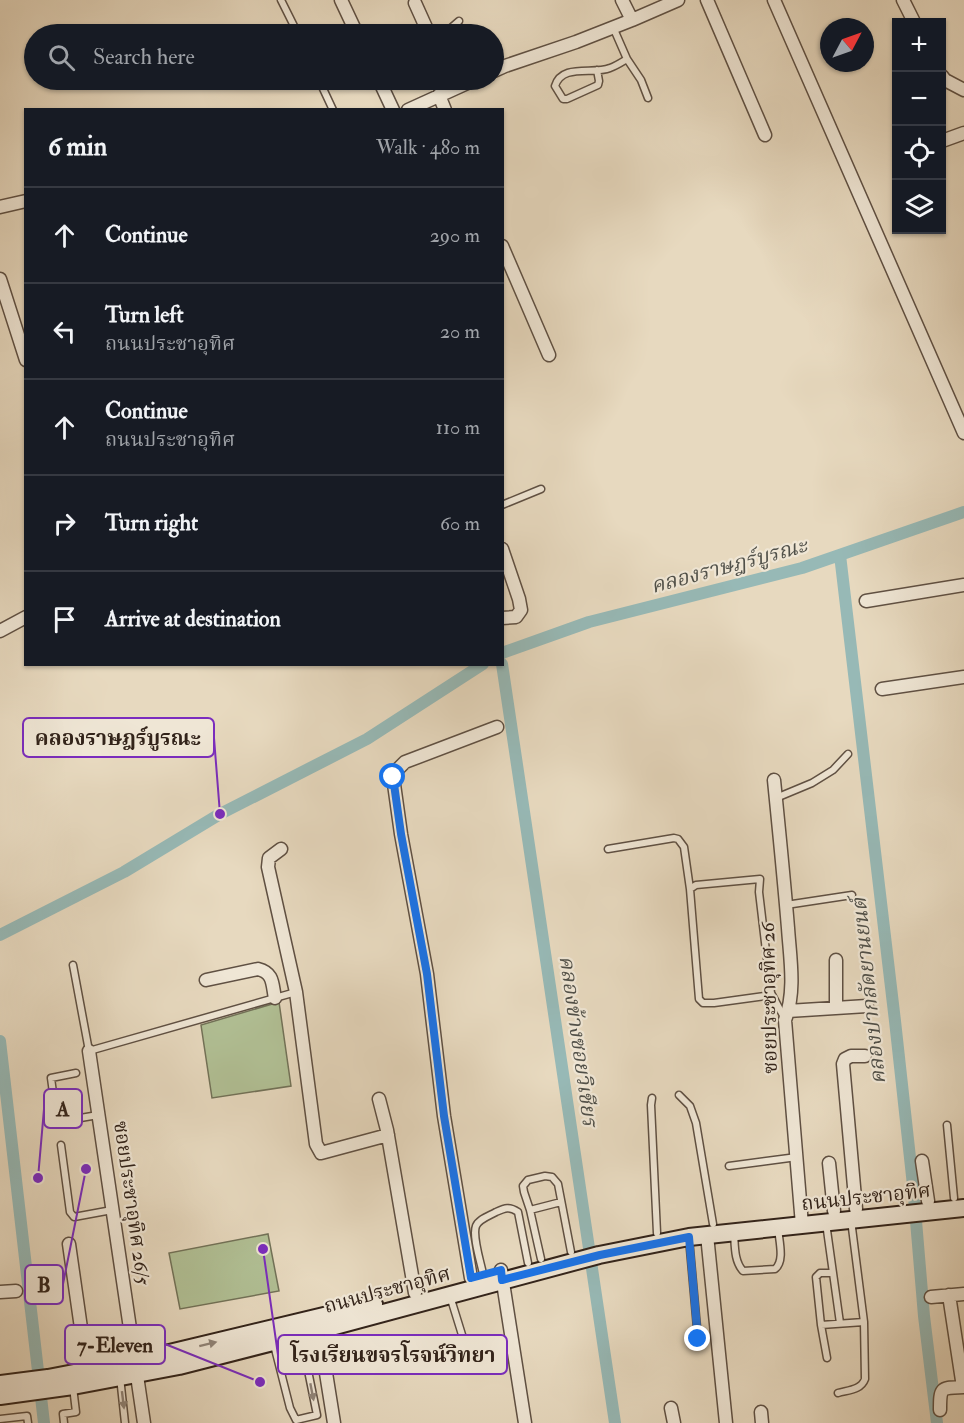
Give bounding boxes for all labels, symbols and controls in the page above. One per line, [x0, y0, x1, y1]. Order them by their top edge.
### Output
north arrow [820, 18, 874, 72]
map controls [892, 18, 946, 234]
button: + [892, 18, 946, 72]
search box [24, 24, 504, 90]
icon: search [45, 41, 78, 74]
text: Search here [93, 43, 195, 71]
button: − [892, 72, 946, 126]
button: locate [892, 126, 946, 180]
text: 6 min [48, 131, 107, 163]
text: Walk · 480 m [376, 135, 480, 160]
button: layers [892, 180, 946, 234]
icon: ahead [48, 219, 81, 252]
text: Continue [105, 221, 188, 249]
text: 290 m [430, 223, 480, 248]
text: Turn left [105, 301, 184, 329]
icon: left [48, 315, 81, 348]
text: 20 m [440, 319, 480, 344]
text: ถนนประชาอุทิศ [105, 331, 235, 356]
text: Continue [105, 397, 188, 425]
icon: ahead [48, 411, 81, 444]
text: 110 m [436, 415, 480, 440]
text: ถนนประชาอุทิศ [105, 427, 235, 452]
icon: right [48, 507, 81, 540]
text: Turn right [105, 509, 198, 537]
text: 60 m [440, 511, 480, 536]
water label: คลองราษฎร์บูรณะ [648, 532, 812, 600]
icon: arrive [48, 603, 81, 636]
text: Arrive at destination [105, 605, 281, 633]
callout: คลองราษฎร์บูรณะ [23, 718, 214, 757]
text: คลองราษฎร์บูรณะ [35, 725, 201, 752]
route start [379, 763, 405, 789]
water label: คลองปากลัดยานยนต์ [845, 893, 892, 1086]
street label: ซอยประชาอุทิศ 26 [755, 921, 783, 1074]
water label: คลองข้างซอยวิเชียร [553, 954, 604, 1131]
callout: A [44, 1089, 82, 1128]
text: A [55, 1096, 70, 1123]
street label: ซอยประชาอุทิศ 26/5 [108, 1119, 156, 1287]
street label: ถนนประชาอุทิศ [800, 1178, 932, 1216]
street label: ถนนประชาอุทิศ [321, 1261, 453, 1319]
callout: B [25, 1265, 63, 1304]
text: B [37, 1272, 51, 1299]
callout: 7-Eleven [65, 1325, 165, 1364]
route end [684, 1325, 710, 1351]
text: 7-Eleven [77, 1332, 153, 1359]
callout: โรงเรียนขจรโรจน์วิทยา [278, 1335, 507, 1374]
one-way arrow [199, 1339, 217, 1349]
text: โรงเรียนขจรโรจน์วิทยา [290, 1340, 495, 1369]
one-way arrow [308, 1383, 317, 1402]
one-way arrow [118, 1390, 127, 1409]

